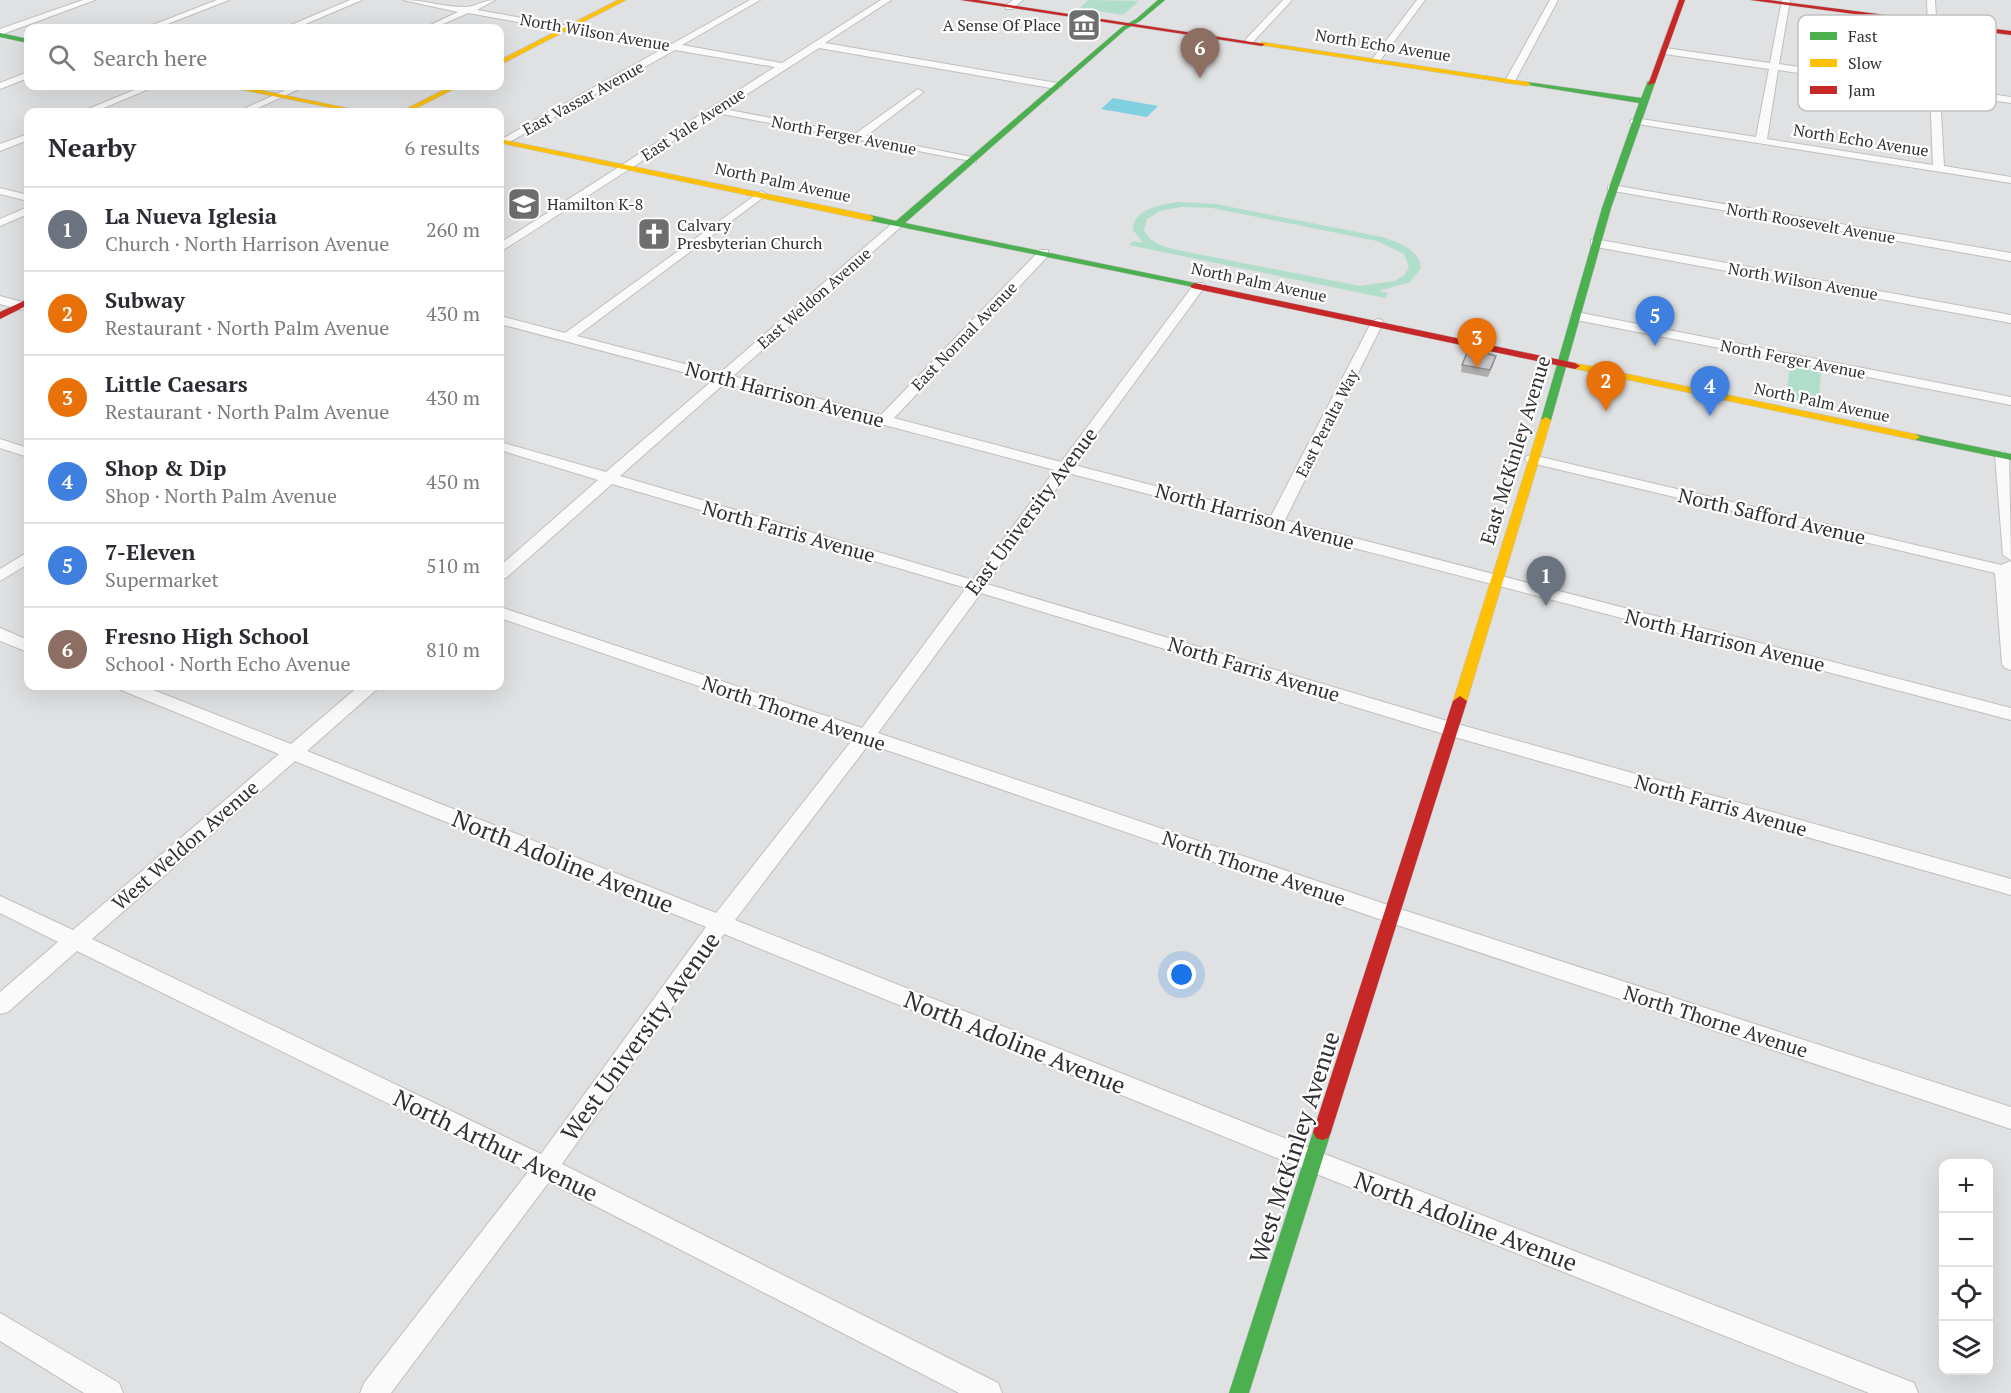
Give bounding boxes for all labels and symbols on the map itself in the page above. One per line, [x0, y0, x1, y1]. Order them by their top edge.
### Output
museum icon: A Sense Of Place [1066, 7, 1102, 43]
street label: North Wilson Avenue [518, 8, 672, 56]
place label: A Sense Of Place [943, 14, 1061, 36]
legend [1798, 15, 1996, 111]
street label: North Echo Avenue [1314, 23, 1452, 67]
text: Fast [1848, 25, 1878, 47]
pin: 6 [1180, 28, 1220, 78]
text: Slow [1848, 52, 1882, 74]
street label: East Vassar Avenue [518, 56, 648, 140]
text: Jam [1848, 79, 1876, 101]
street label: East Yale Avenue [637, 82, 749, 166]
street label: North Ferger Avenue [770, 110, 918, 160]
street label: North Echo Avenue [1792, 118, 1930, 162]
street label: North Palm Avenue [713, 157, 853, 207]
school or university icon: Hamilton K-8 [506, 186, 542, 222]
place label: Hamilton K-8 [547, 193, 643, 215]
street label: North Roosevelt Avenue [1725, 197, 1897, 249]
place label: Calvary Presbyterian Church [677, 214, 823, 254]
church icon: Calvary Presbyterian Church [636, 216, 672, 252]
street label: East Weldon Avenue [752, 242, 876, 354]
street label: North Palm Avenue [1189, 257, 1329, 307]
street label: North Wilson Avenue [1726, 257, 1880, 305]
street label: East Normal Avenue [906, 277, 1022, 395]
pin: 5 [1636, 296, 1674, 346]
pin: 3 [1458, 318, 1496, 368]
street label: North Ferger Avenue [1719, 334, 1867, 384]
street label: East McKinley Avenue [1473, 352, 1557, 548]
street label: North Harrison Avenue [682, 354, 888, 434]
pin: 2 [1586, 362, 1626, 411]
street label: East Peralta Way [1290, 365, 1364, 481]
pin: 4 [1690, 366, 1730, 416]
street label: North Palm Avenue [1752, 377, 1892, 427]
street label: East University Avenue [959, 422, 1103, 600]
street label: North Harrison Avenue [1152, 476, 1358, 556]
street label: North Safford Avenue [1676, 481, 1868, 551]
street label: North Farris Avenue [700, 493, 878, 569]
pin: 1 [1526, 556, 1566, 606]
street label: North Harrison Avenue [1622, 602, 1828, 678]
street label: North Farris Avenue [1165, 630, 1343, 708]
street label: North Thorne Avenue [699, 669, 889, 757]
street label: North Farris Avenue [1632, 767, 1810, 843]
street label: West Weldon Avenue [106, 774, 264, 916]
street label: North Adoline Avenue [448, 802, 678, 920]
street label: North Thorne Avenue [1159, 824, 1349, 912]
street label: West University Avenue [553, 925, 727, 1147]
your location [1167, 960, 1196, 989]
street label: North Thorne Avenue [1620, 978, 1812, 1064]
street label: North Adoline Avenue [900, 983, 1130, 1101]
street label: West McKinley Avenue [1241, 1027, 1347, 1267]
street label: North Arthur Avenue [388, 1082, 604, 1208]
street label: North Adoline Avenue [1350, 1164, 1582, 1278]

